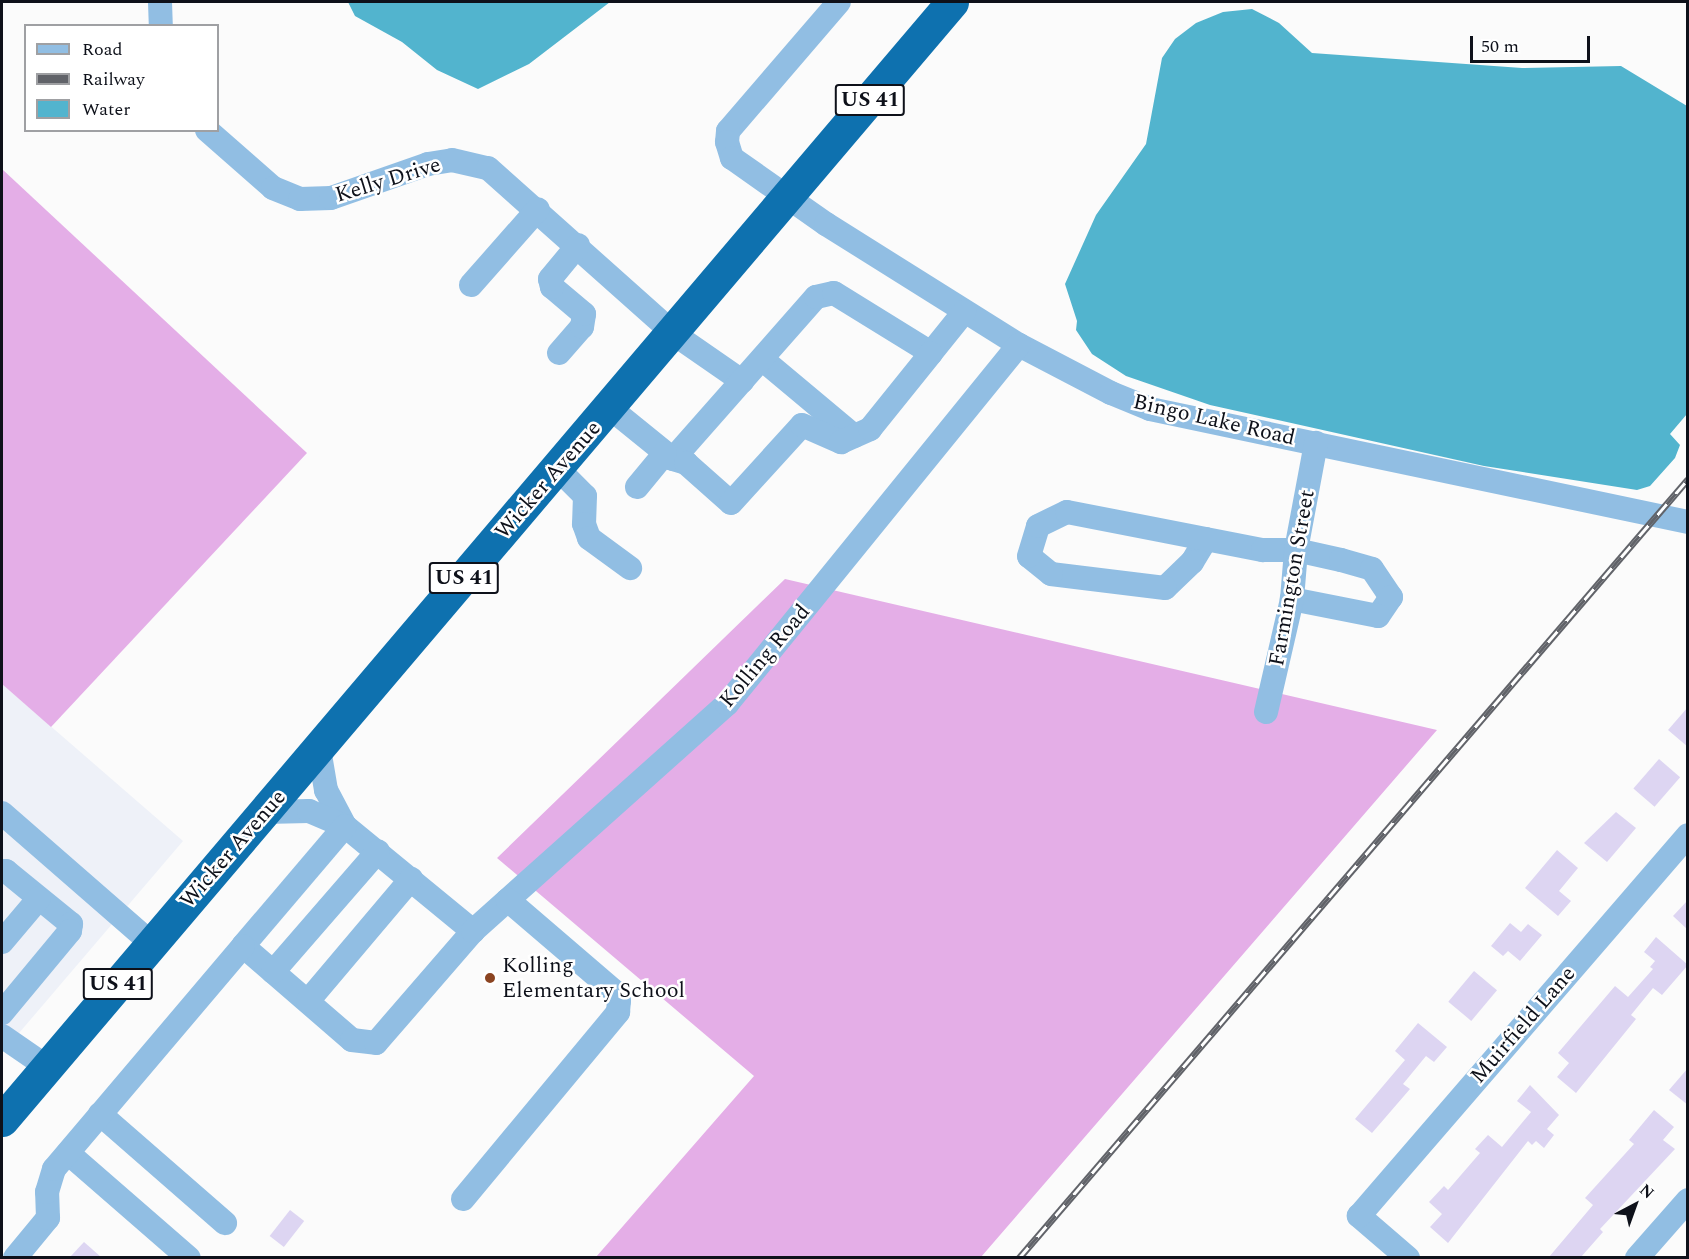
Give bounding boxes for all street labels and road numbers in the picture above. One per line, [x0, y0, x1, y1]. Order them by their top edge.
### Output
road number: US 41 [834, 82, 906, 118]
street label: Kelly Drive [332, 151, 444, 209]
street label: Bingo Lake Road [1130, 389, 1298, 451]
street label: Wicker Avenue [489, 415, 607, 545]
street label: Farmington Street [1263, 488, 1321, 668]
road number: US 41 [428, 560, 500, 596]
street label: Kolling Road [714, 599, 816, 713]
street label: Wicker Avenue [174, 784, 292, 914]
street label: Muirfield Lane [1465, 961, 1581, 1089]
road number: US 41 [82, 966, 154, 1002]

